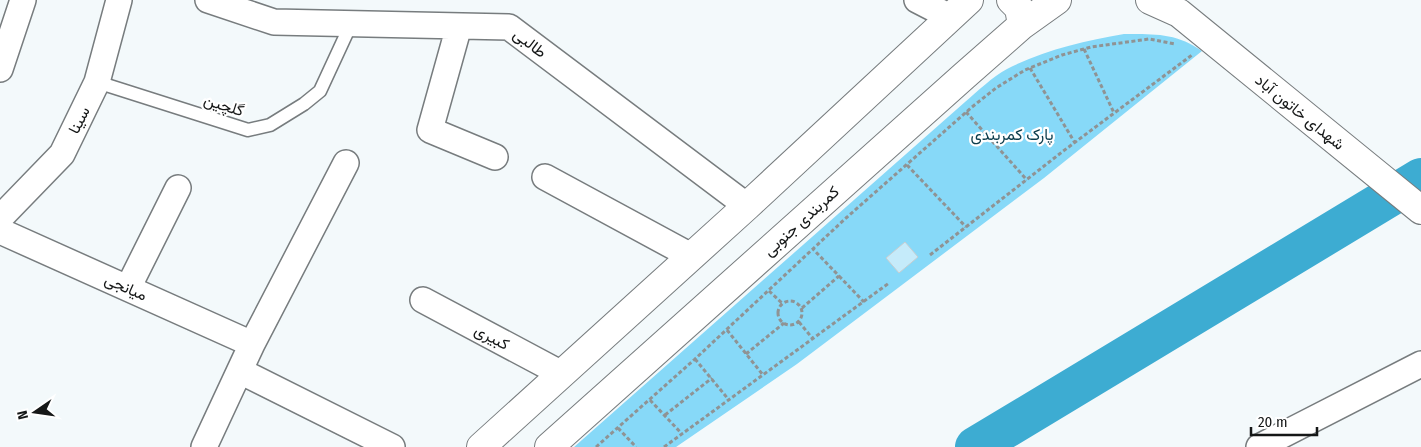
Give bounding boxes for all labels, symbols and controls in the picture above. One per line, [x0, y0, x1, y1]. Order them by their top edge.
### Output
street label: طالبی [509, 24, 550, 62]
street label: شهدای خاتون آباد [1251, 70, 1349, 155]
street label: گلچین [201, 90, 246, 122]
street label: سینا [64, 103, 94, 137]
park label: پارک کمربندی [971, 125, 1053, 146]
street label: کمربندی جنوبی [759, 182, 844, 261]
street label: میانجی [101, 269, 150, 306]
street label: کبیری [471, 320, 513, 355]
north arrow [10, 387, 60, 437]
scale bar [1251, 404, 1317, 436]
text: N [14, 409, 32, 421]
text: 20 m [1258, 413, 1288, 431]

